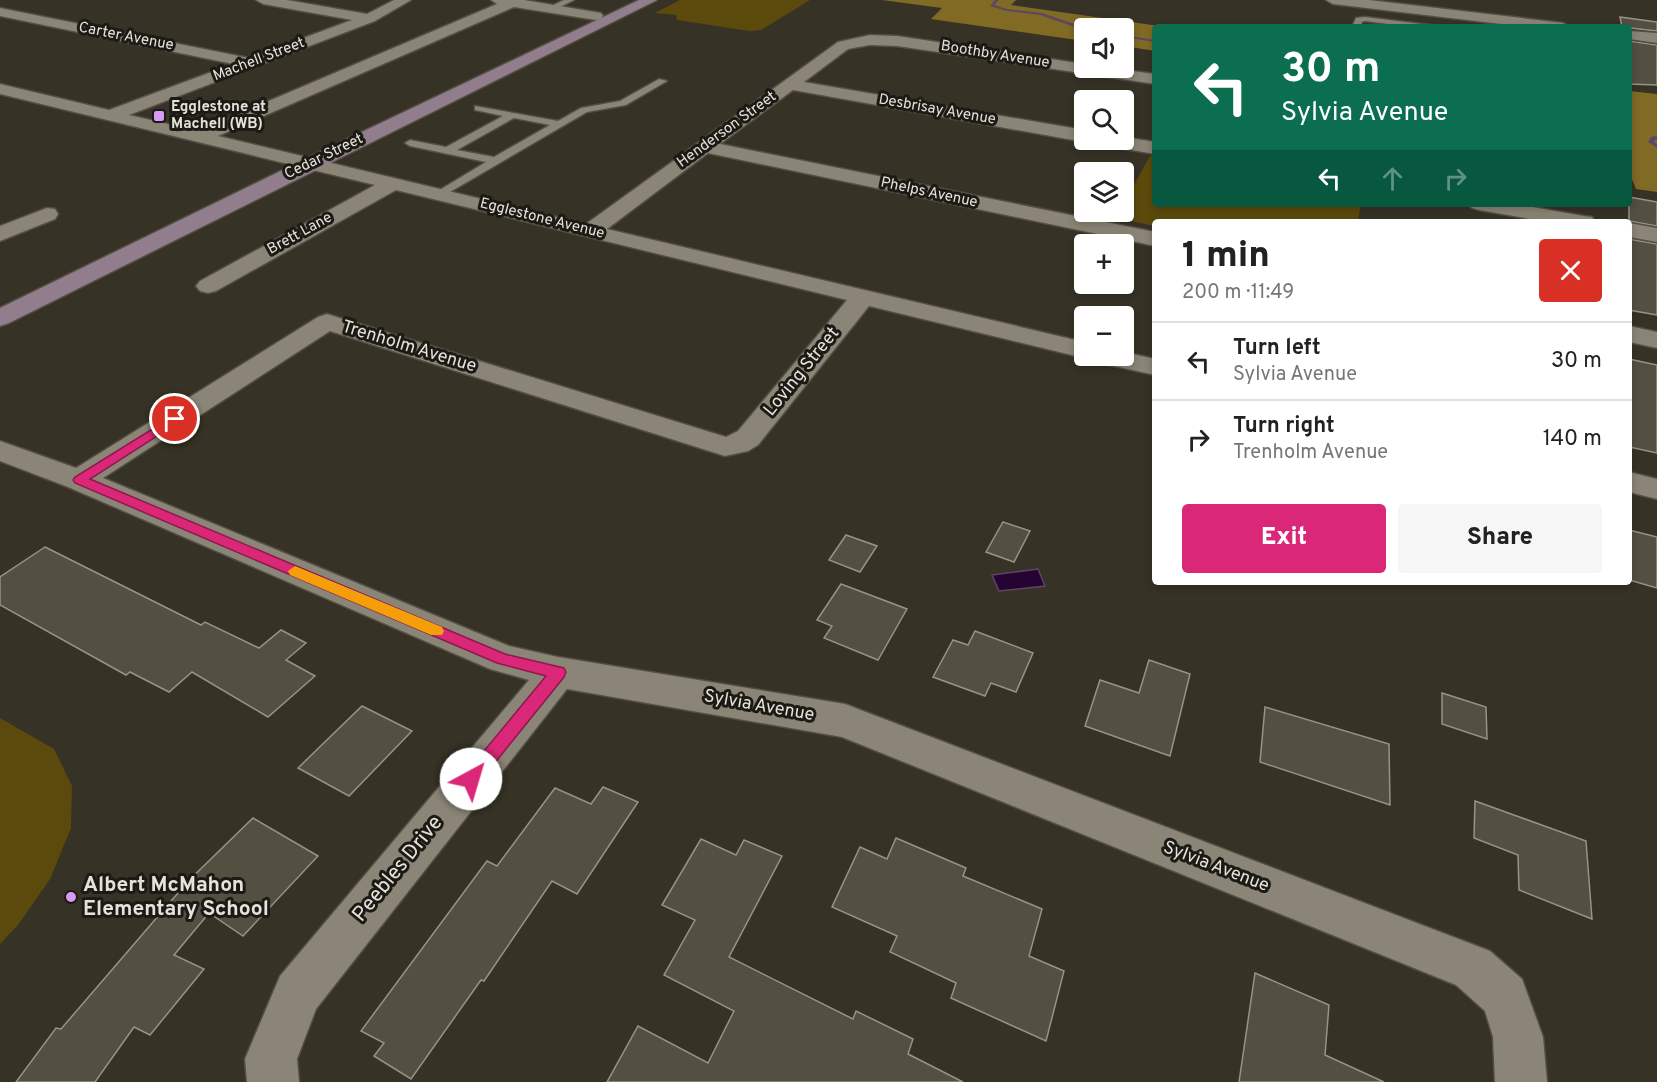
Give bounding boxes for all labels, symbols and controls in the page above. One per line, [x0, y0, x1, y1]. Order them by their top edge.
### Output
street label: Carter Avenue [77, 18, 175, 56]
map controls [1074, 18, 1134, 366]
button: sound [1074, 18, 1134, 78]
street label: Machell Street [210, 34, 308, 86]
street label: Boothby Avenue [939, 37, 1051, 73]
text: 30 m [1281, 44, 1380, 97]
icon: left [1182, 48, 1260, 126]
street label: Henderson Street [674, 88, 780, 172]
street label: Desbrisay Avenue [877, 90, 997, 130]
button: search [1074, 90, 1134, 150]
text: Sylvia Avenue [1281, 96, 1448, 130]
place label: Egglestone at Machell (WB) [171, 98, 266, 134]
marker: Egglestone at Machell (WB) [152, 109, 166, 123]
street label: Cedar Street [282, 130, 366, 184]
button: layers [1074, 162, 1134, 222]
icon: left [1313, 162, 1346, 195]
icon: ahead [1376, 162, 1409, 195]
icon: right [1439, 162, 1472, 195]
street label: Phelps Avenue [879, 173, 979, 213]
street label: Egglestone Avenue [478, 194, 606, 244]
street label: Brett Lane [264, 208, 336, 260]
button: + [1074, 234, 1134, 294]
text: 1 min [1182, 234, 1270, 280]
button: close [1539, 239, 1602, 302]
text: 200 m · 11:49 [1182, 280, 1294, 306]
button: − [1074, 306, 1134, 366]
street label: Trenholm Avenue [339, 316, 479, 378]
street label: Loving Street [759, 323, 845, 421]
text: Turn left [1233, 335, 1321, 362]
icon: left [1182, 345, 1215, 378]
text: 30 m [1551, 348, 1602, 375]
text: Sylvia Avenue [1233, 362, 1357, 388]
pin [149, 393, 200, 444]
icon: arrive [158, 402, 191, 435]
text: Turn right [1233, 413, 1335, 440]
icon: right [1182, 423, 1215, 456]
text: 140 m [1543, 426, 1602, 453]
text: Trenholm Avenue [1233, 440, 1388, 466]
button: Exit [1182, 504, 1386, 573]
button: Share [1398, 504, 1602, 573]
street label: Sylvia Avenue [702, 685, 816, 727]
position arrow [439, 747, 503, 811]
street label: Peebles Drive [347, 810, 449, 928]
street label: Sylvia Avenue [1160, 836, 1272, 898]
place label: Albert McMahon Elementary School [83, 872, 269, 923]
marker: Albert McMahon Elementary School [64, 890, 78, 904]

